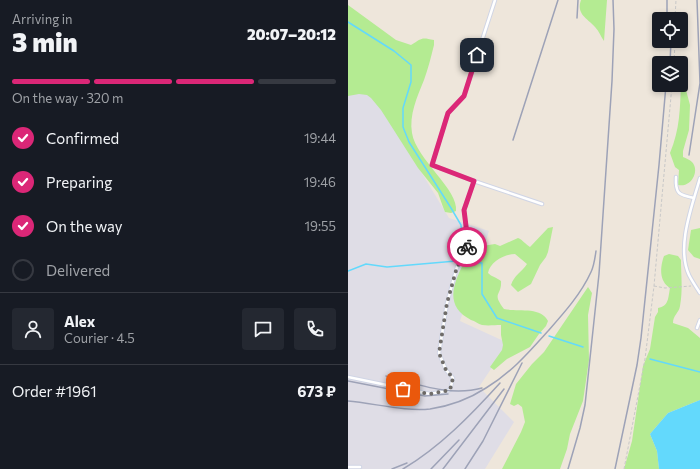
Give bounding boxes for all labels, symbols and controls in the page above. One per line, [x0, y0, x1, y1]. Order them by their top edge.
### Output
text: Arriving in [12, 11, 72, 27]
map controls [652, 12, 688, 92]
button: locate [652, 12, 688, 48]
text: 20:07–20:12 [247, 25, 336, 43]
text: 3 min [12, 26, 78, 57]
pin [460, 38, 494, 72]
icon: home [466, 44, 488, 66]
button: layers [652, 56, 688, 92]
text: On the way · 320 m [12, 90, 123, 106]
icon: check [12, 127, 34, 149]
text: Confirmed [46, 129, 119, 147]
text: 19:44 [304, 130, 336, 146]
icon: check [12, 171, 34, 193]
text: Preparing [46, 173, 112, 191]
text: 19:46 [304, 174, 336, 190]
icon: check [12, 215, 34, 237]
text: On the way [46, 217, 123, 235]
text: 19:55 [305, 218, 336, 234]
courier [447, 227, 487, 267]
icon: bike [456, 236, 478, 258]
text: Delivered [46, 261, 110, 279]
button: person [12, 308, 54, 350]
button: chat [242, 308, 284, 350]
button: phone [294, 308, 336, 350]
text: Alex [64, 312, 95, 330]
text: Courier · 4.5 [64, 330, 135, 346]
pin [386, 372, 420, 406]
icon: bag [392, 378, 414, 400]
text: Order #1961 [12, 382, 97, 400]
text: 673 ₽ [297, 382, 336, 400]

